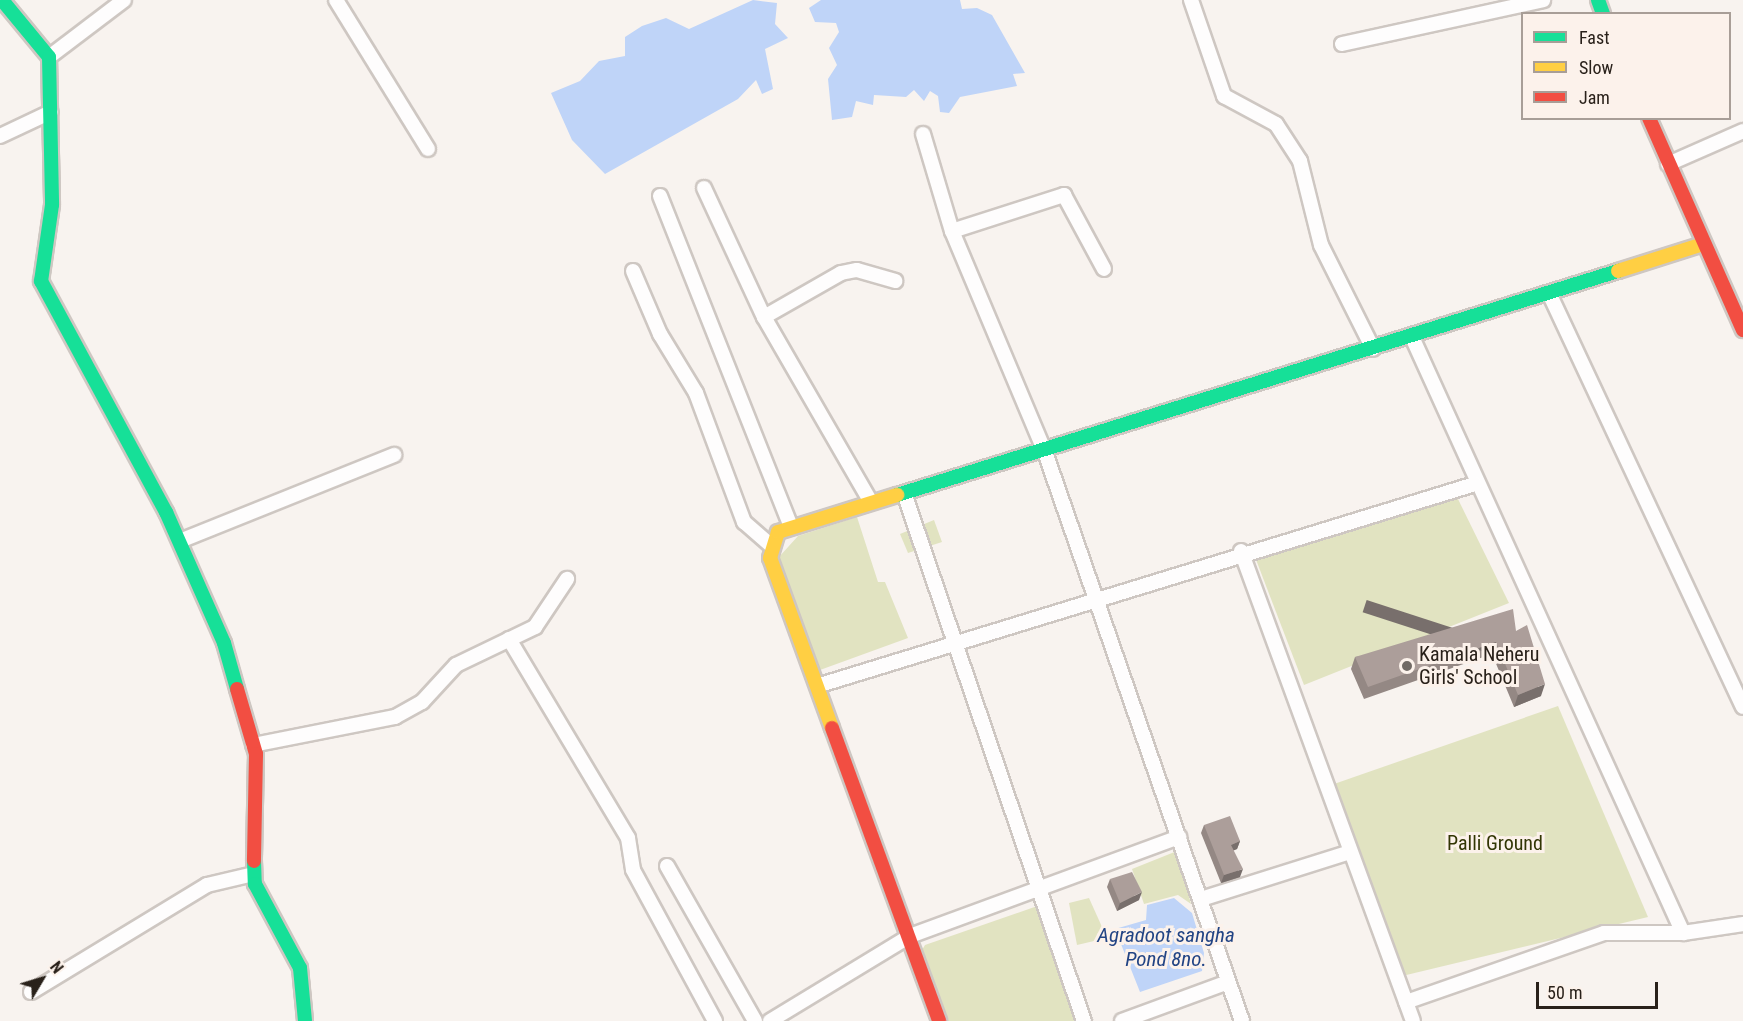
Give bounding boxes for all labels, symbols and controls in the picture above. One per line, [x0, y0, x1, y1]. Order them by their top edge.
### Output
legend [1521, 12, 1731, 120]
text: Fast [1579, 27, 1610, 48]
text: Slow [1579, 57, 1613, 78]
text: Jam [1579, 87, 1610, 108]
place label: Kamala Neheru Girls' School [1419, 642, 1539, 689]
marker: Kamala Neheru Girls' School [1400, 659, 1414, 673]
park label: Palli Ground [1447, 831, 1543, 855]
water label: Agradoot sangha Pond 8no. [1097, 922, 1235, 972]
north arrow [12, 949, 72, 1009]
text: N [46, 958, 67, 977]
scale bar [1539, 970, 1660, 1008]
text: 50 m [1547, 982, 1582, 1003]

